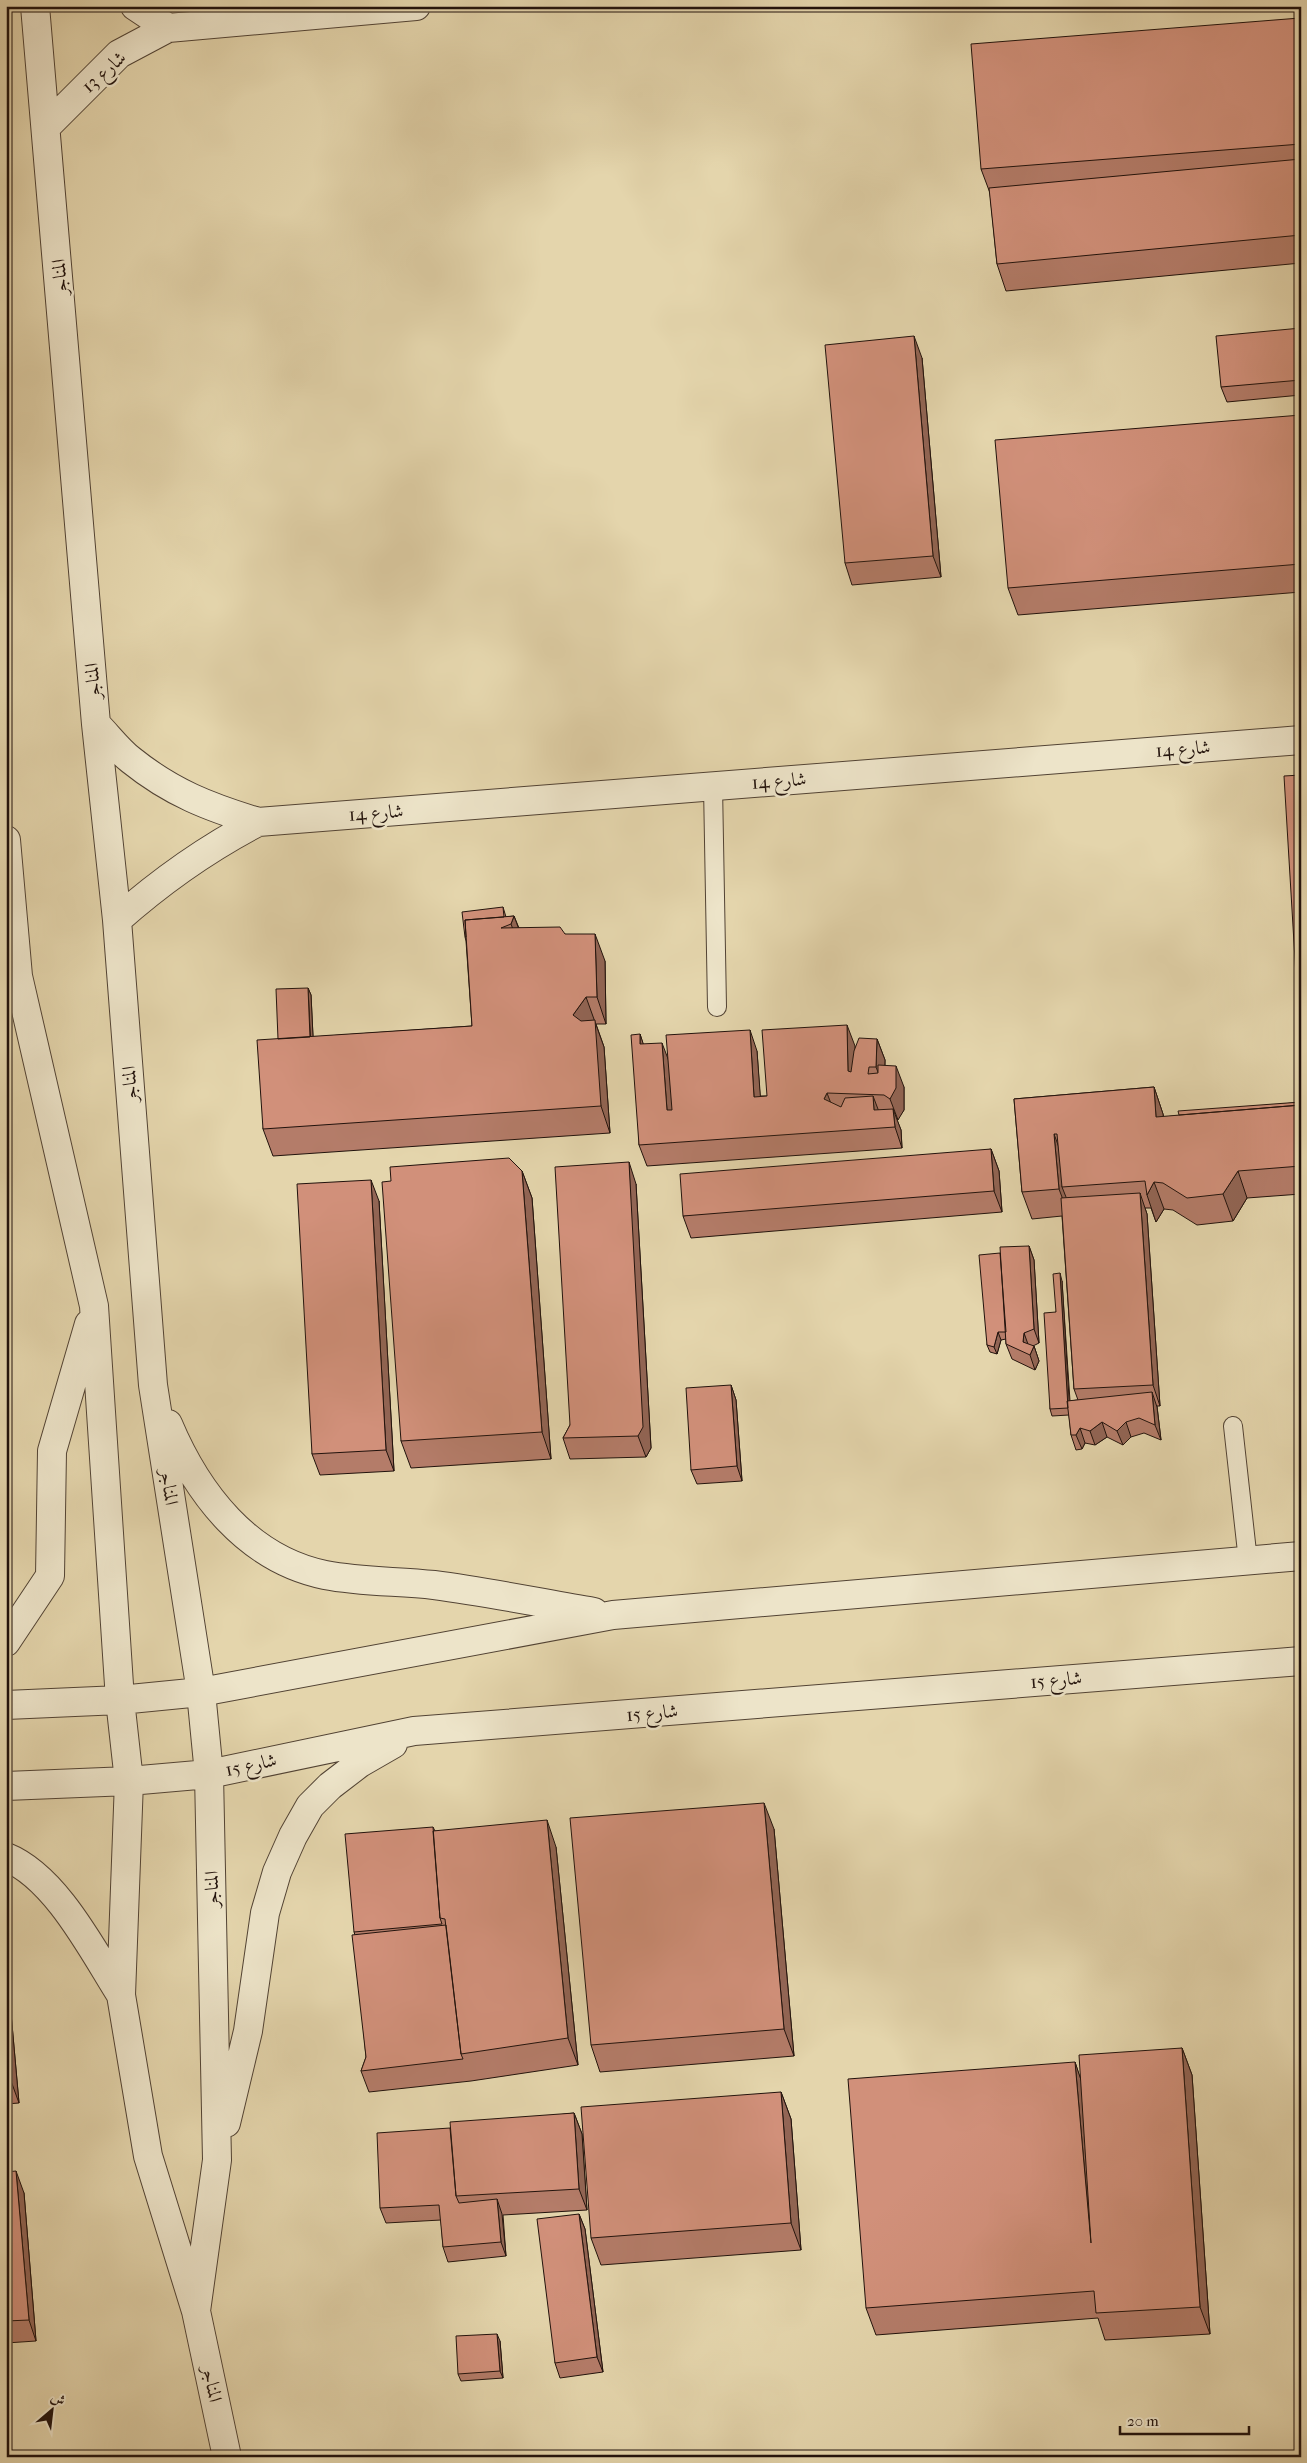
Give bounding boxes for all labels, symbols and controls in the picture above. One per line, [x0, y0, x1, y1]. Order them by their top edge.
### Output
street label: شارع 13 [77, 47, 133, 100]
street label: المناجر [47, 258, 73, 298]
street label: المناجر [80, 662, 106, 702]
street label: شارع 14 [1155, 736, 1212, 766]
street label: شارع 14 [751, 768, 808, 798]
street label: شارع 14 [348, 800, 405, 830]
street label: المناجر [118, 1065, 142, 1105]
street label: المناجر [155, 1465, 183, 1507]
street label: شارع 15 [1029, 1667, 1083, 1697]
street label: شارع 15 [625, 1700, 679, 1730]
street label: شارع 15 [223, 1749, 280, 1785]
street label: المناجر [201, 1871, 223, 1909]
street label: المناجر [197, 2362, 227, 2404]
north arrow [28, 2386, 78, 2436]
text: ش [48, 2388, 68, 2410]
scale bar [1120, 2403, 1248, 2435]
text: 20 m [1127, 2412, 1159, 2430]

